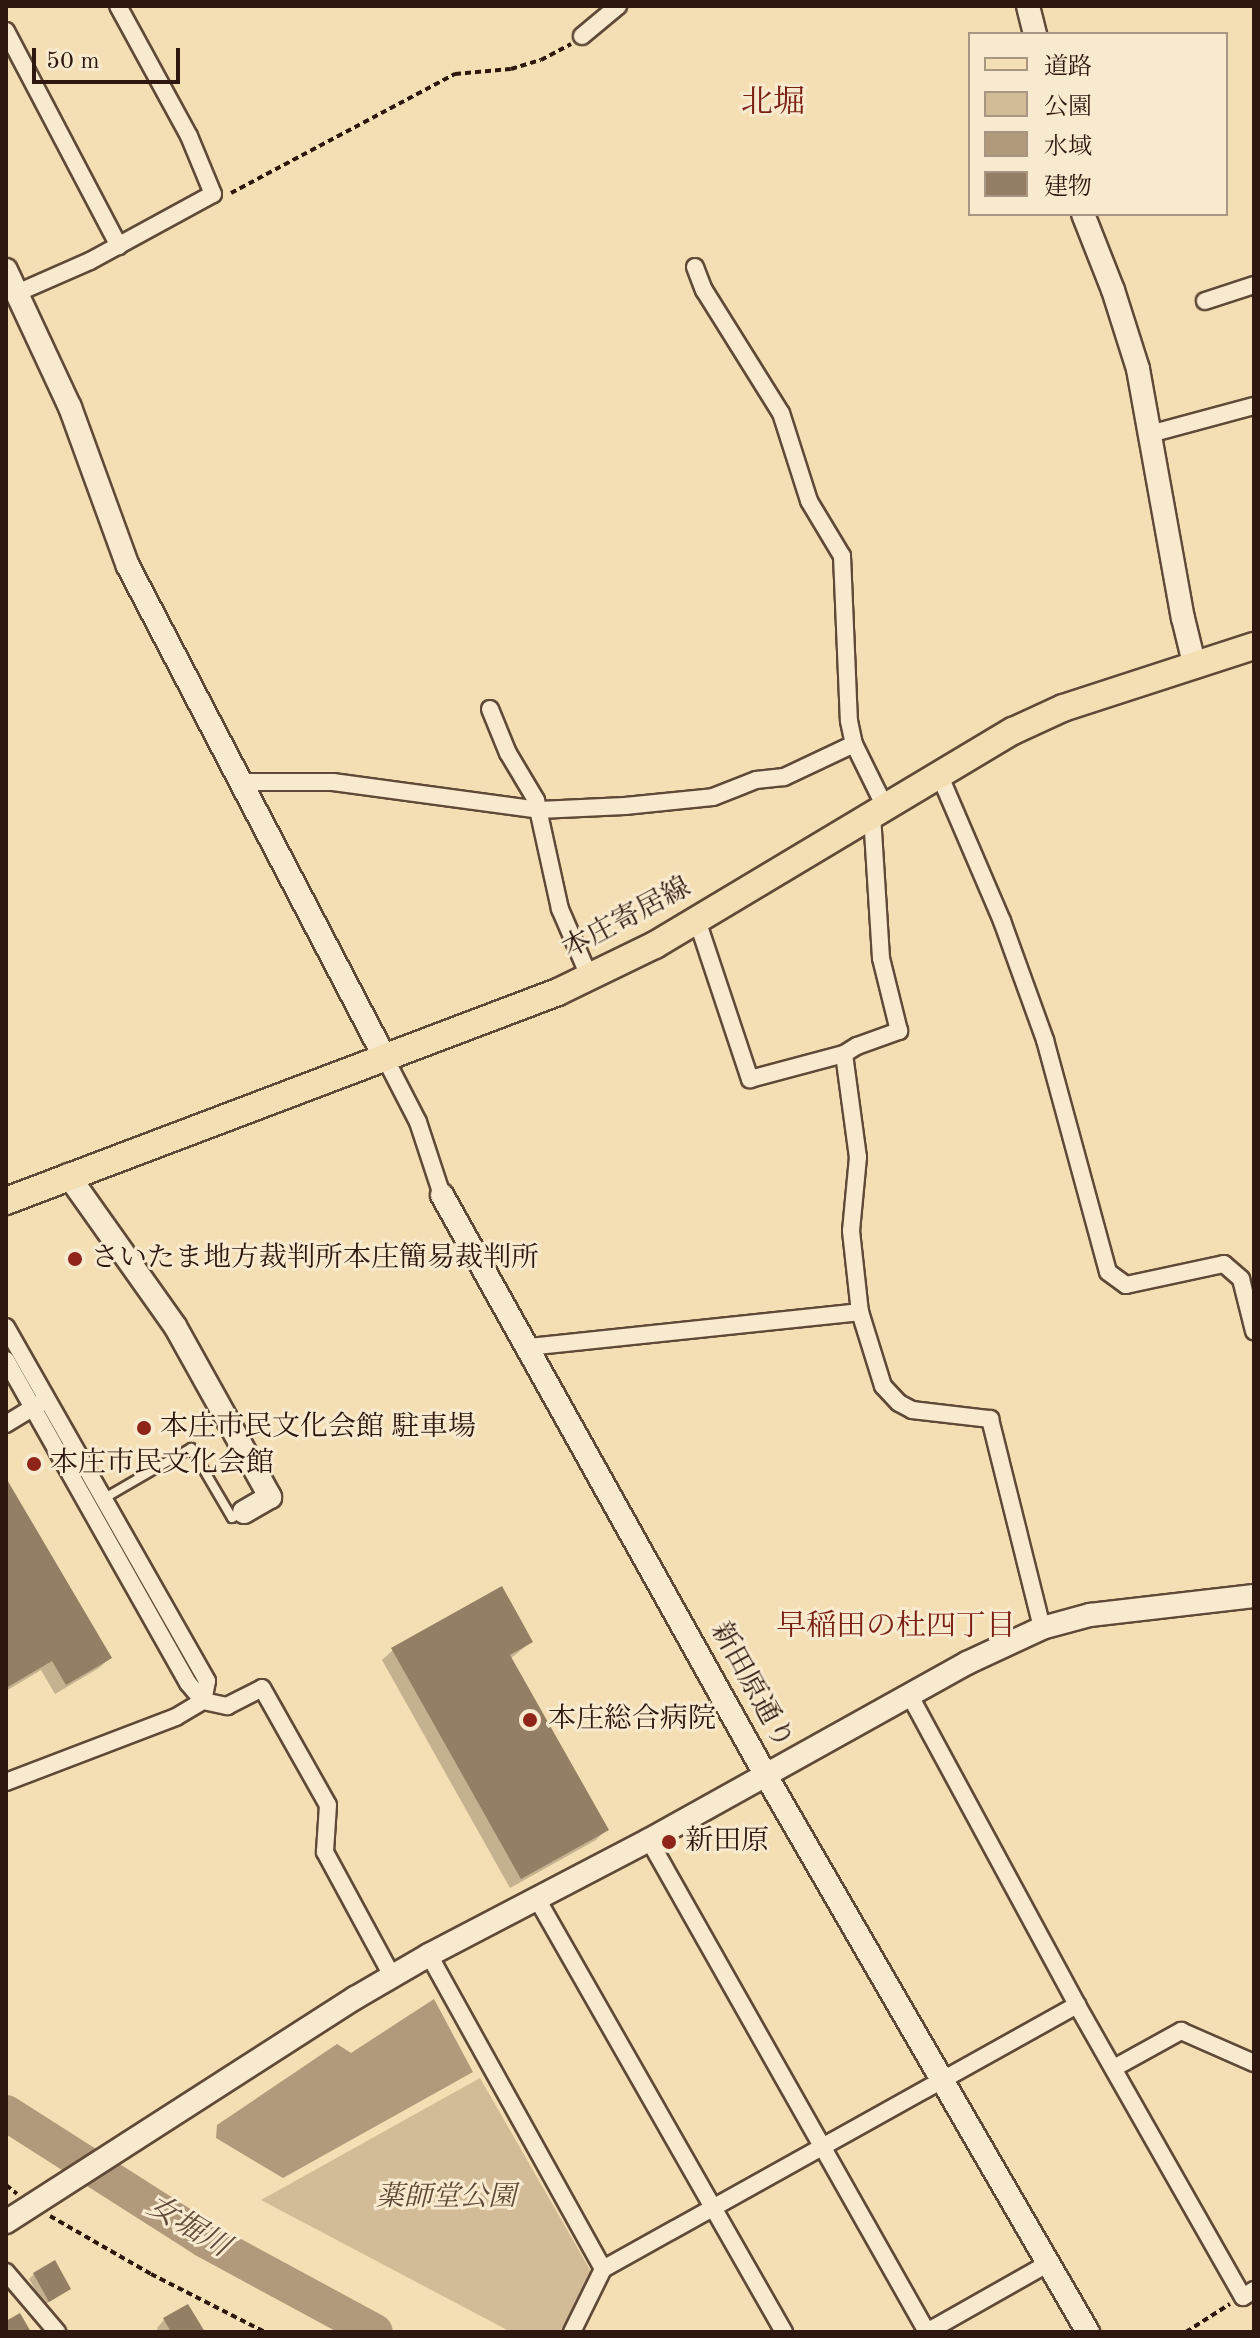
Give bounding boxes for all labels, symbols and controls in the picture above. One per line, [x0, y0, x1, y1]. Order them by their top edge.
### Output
scale bar [36, 32, 184, 82]
legend [968, 32, 1228, 216]
text: 50 m [46, 50, 100, 74]
text: 道路 [1044, 56, 1092, 80]
district label: 北堀 [741, 85, 805, 123]
text: 公園 [1044, 96, 1092, 120]
text: 水域 [1044, 136, 1092, 160]
text: 建物 [1044, 176, 1092, 200]
street label: 本庄寄居線 [557, 871, 697, 967]
place label: さいたま地方裁判所本庄簡易裁判所 [91, 1242, 539, 1276]
marker: さいたま地方裁判所本庄簡易裁判所 [66, 1250, 84, 1268]
place label: 本庄市民文化会館 駐車場 [160, 1411, 476, 1445]
marker: 本庄市民文化会館 駐車場 [135, 1419, 153, 1437]
place label: 本庄市民文化会館 [50, 1447, 274, 1481]
marker: 本庄市民文化会館 [25, 1455, 43, 1473]
district label: 早稲田の杜四丁目 [776, 1609, 1016, 1645]
street label: 新田原通り [702, 1617, 800, 1755]
place label: 本庄総合病院 [548, 1703, 716, 1737]
marker: 本庄総合病院 [519, 1709, 541, 1731]
place label: 新田原 [685, 1825, 769, 1859]
marker: 新田原 [660, 1833, 678, 1851]
park label: 薬師堂公園 [376, 2181, 516, 2215]
water label: 女堀川 [140, 2188, 236, 2266]

